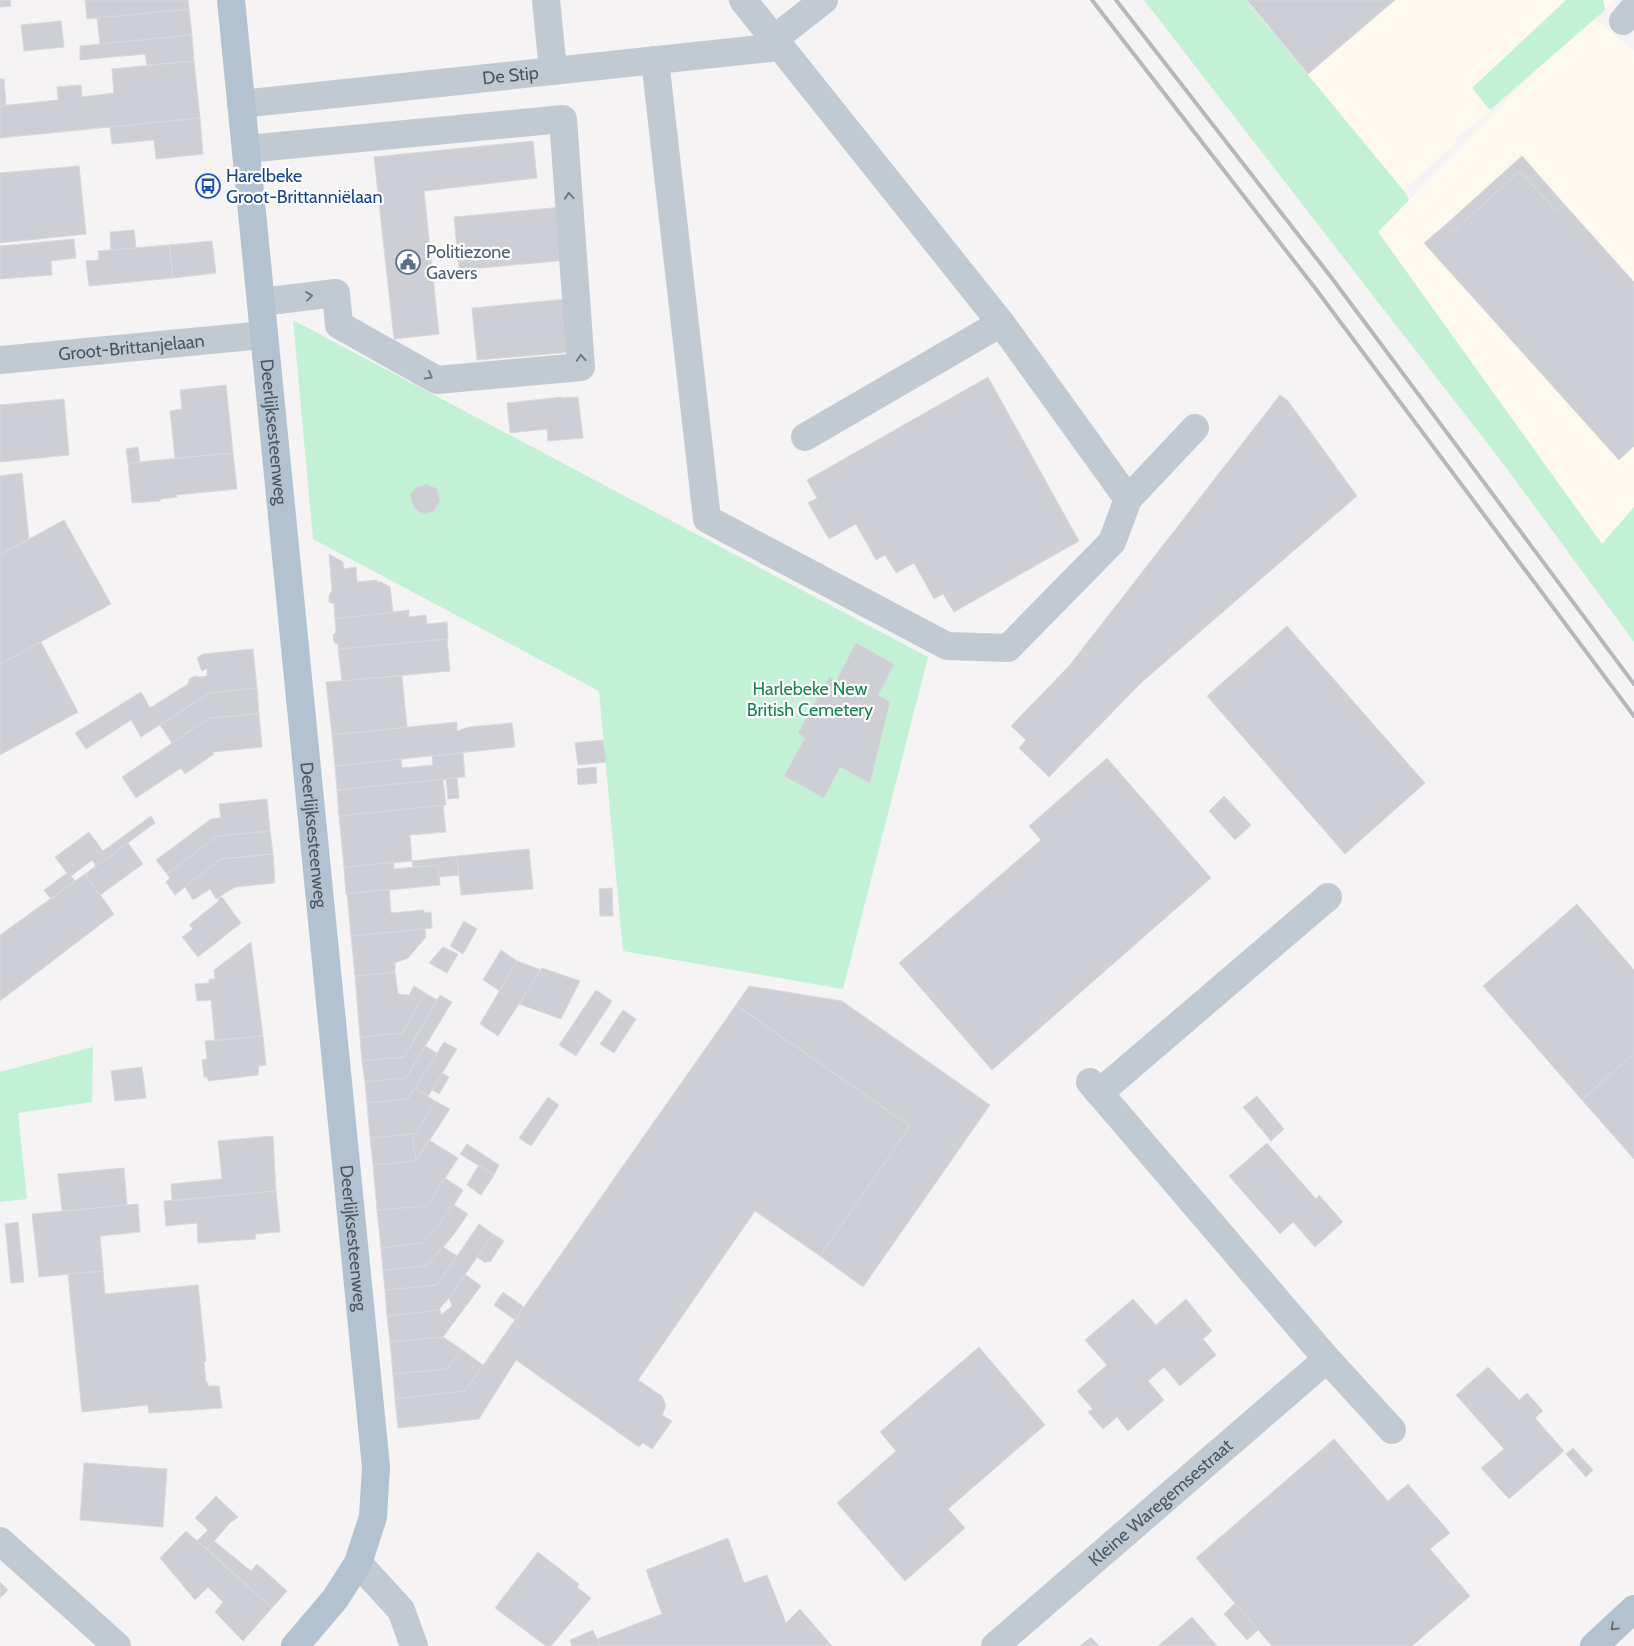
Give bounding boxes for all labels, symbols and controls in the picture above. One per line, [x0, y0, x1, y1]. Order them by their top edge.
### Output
street label: De Stip [481, 62, 540, 89]
place label: Harelbeke Groot-Brittanniëlaan [226, 165, 382, 208]
bus stop icon: Harelbeke Groot-Brittanniëlaan [195, 173, 221, 199]
one-way arrow [563, 192, 574, 200]
place label: Politiezone Gavers [426, 241, 511, 284]
public building icon: Politiezone Gavers [395, 249, 421, 275]
one-way arrow [305, 291, 313, 302]
street label: Groot-Brittanjelaan [57, 330, 205, 365]
one-way arrow [575, 354, 586, 362]
street label: Deerlijksesteenweg [256, 358, 292, 507]
one-way arrow [424, 369, 433, 379]
park label: Harlebeke New British Cemetery [747, 678, 873, 721]
street label: Deerlijksesteenweg [295, 761, 332, 910]
street label: Deerlijksesteenweg [335, 1164, 372, 1313]
street label: Kleine Waregemsestraat [1084, 1435, 1237, 1571]
one-way arrow [1611, 1621, 1620, 1630]

